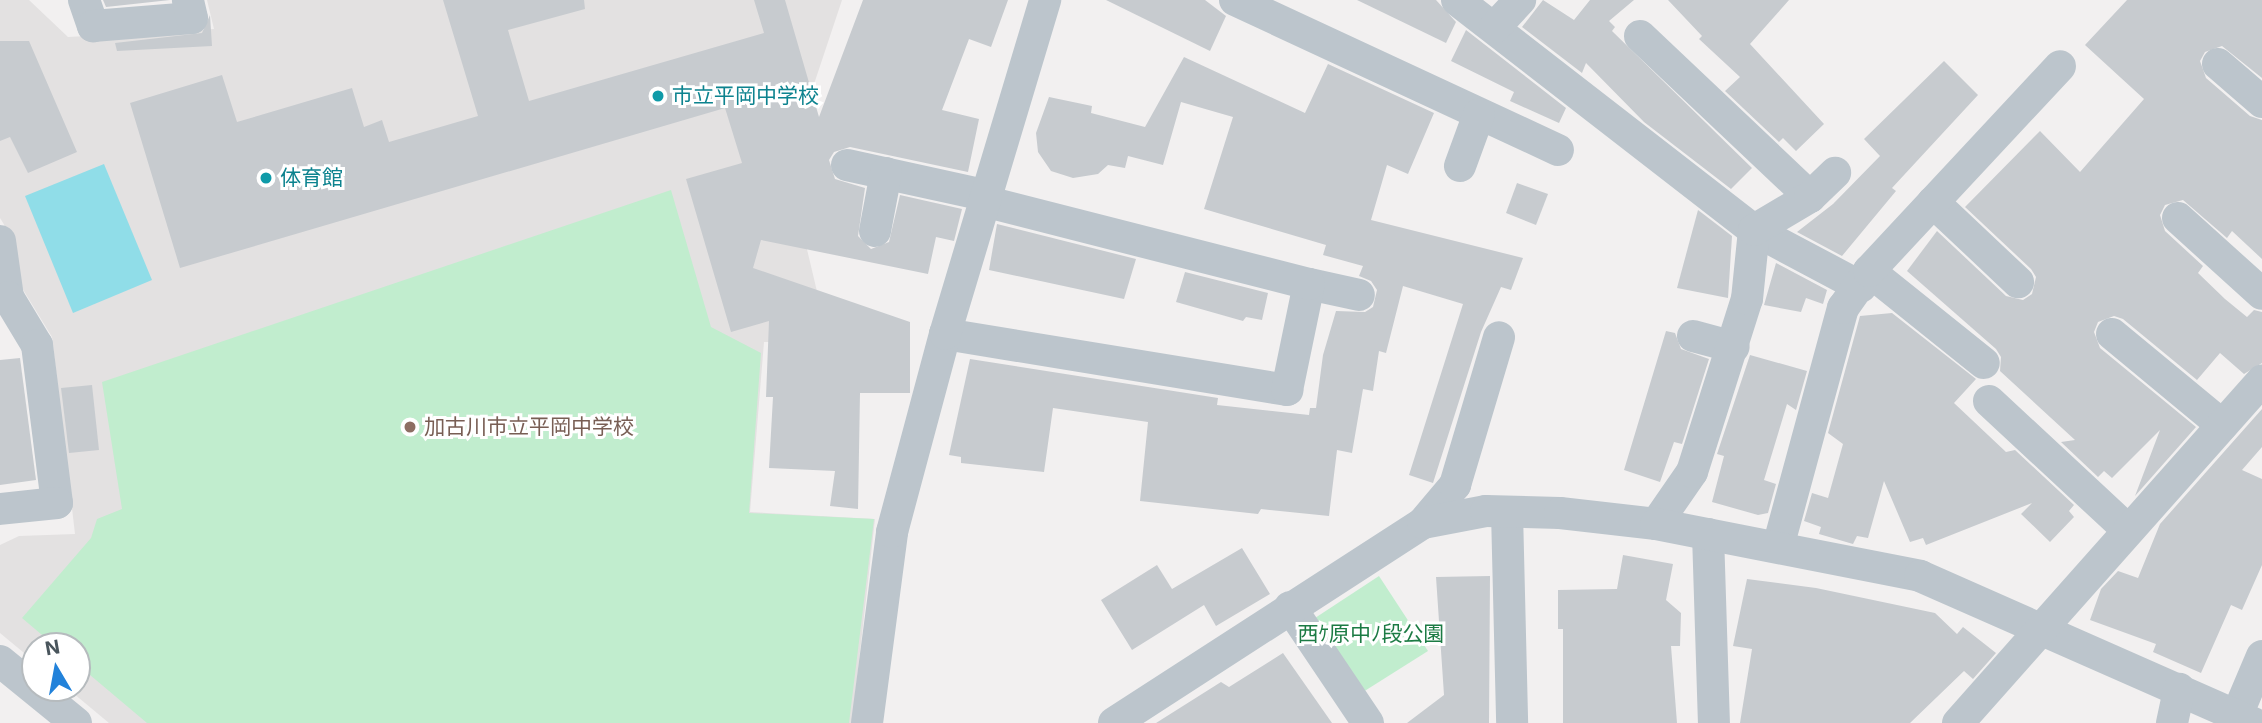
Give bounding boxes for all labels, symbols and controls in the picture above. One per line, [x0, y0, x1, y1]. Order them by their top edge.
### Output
place label: 市立平岡中学校 [672, 83, 819, 109]
marker: 市立平岡中学校 [650, 88, 666, 104]
place label: 体育館 [280, 165, 343, 191]
marker: 体育館 [258, 170, 274, 186]
place label: 加古川市立平岡中学校 [424, 414, 634, 440]
marker: 加古川市立平岡中学校 [402, 419, 418, 435]
park label: 西ｹ原中ﾉ段公園 [1298, 621, 1444, 647]
north arrow [21, 632, 91, 702]
text: N [43, 635, 62, 660]

